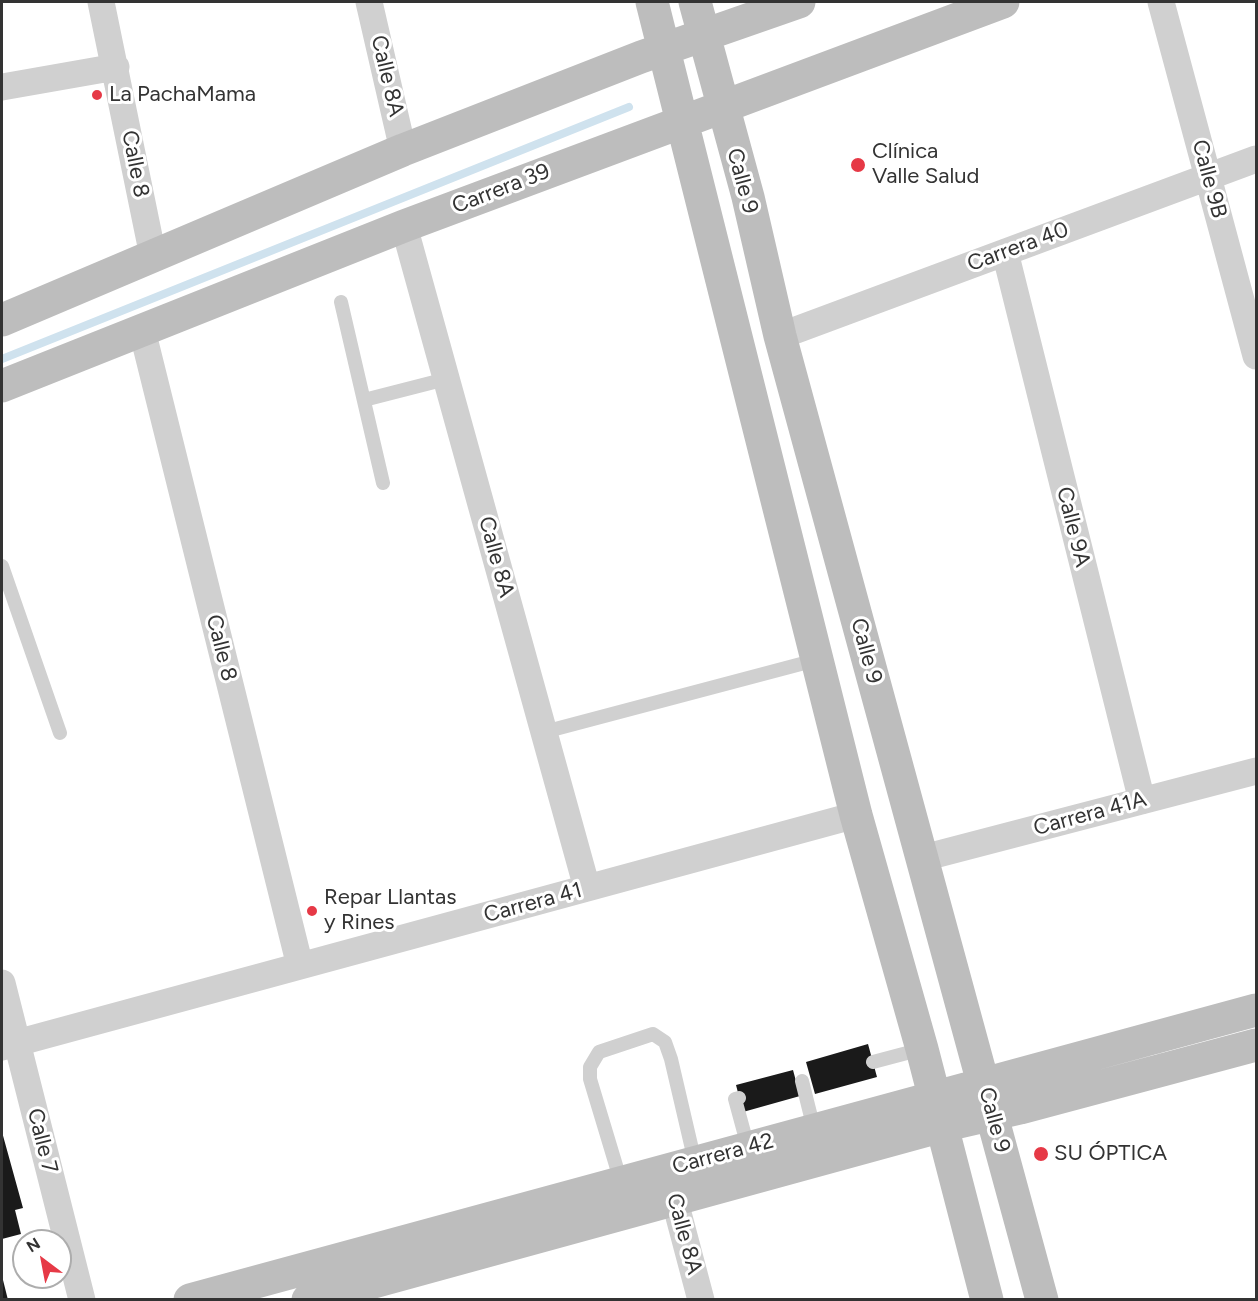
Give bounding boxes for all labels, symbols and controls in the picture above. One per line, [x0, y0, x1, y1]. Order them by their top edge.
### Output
street label: Calle 8A [365, 33, 409, 119]
place label: La PachaMama [109, 82, 256, 108]
marker: La PachaMama [90, 88, 104, 102]
street label: Calle 8 [116, 128, 154, 200]
street label: Calle 9B [1186, 137, 1232, 221]
place label: Clínica Valle Salud [872, 139, 979, 190]
street label: Calle 9 [721, 145, 763, 217]
marker: Clínica Valle Salud [849, 156, 867, 174]
street label: Carrera 39 [448, 158, 554, 220]
street label: Carrera 40 [964, 216, 1072, 278]
street label: Calle 9A [1050, 484, 1096, 570]
street label: Calle 8A [473, 514, 519, 600]
street label: Calle 8 [200, 612, 242, 684]
street label: Calle 9 [845, 615, 887, 687]
street label: Carrera 41A [1031, 786, 1149, 842]
street label: Carrera 41 [481, 877, 585, 929]
place label: Repar Llantas y Rines [324, 885, 456, 936]
marker: Repar Llantas y Rines [305, 904, 319, 918]
street label: Calle 9 [973, 1084, 1015, 1156]
street label: Calle 7 [21, 1106, 63, 1176]
street label: Carrera 42 [669, 1128, 777, 1180]
place label: SU ÓPTICA [1054, 1141, 1167, 1167]
marker: SU ÓPTICA [1032, 1145, 1050, 1163]
street label: Calle 8A [661, 1191, 707, 1277]
north arrow [12, 1229, 72, 1289]
text: N [23, 1234, 44, 1256]

